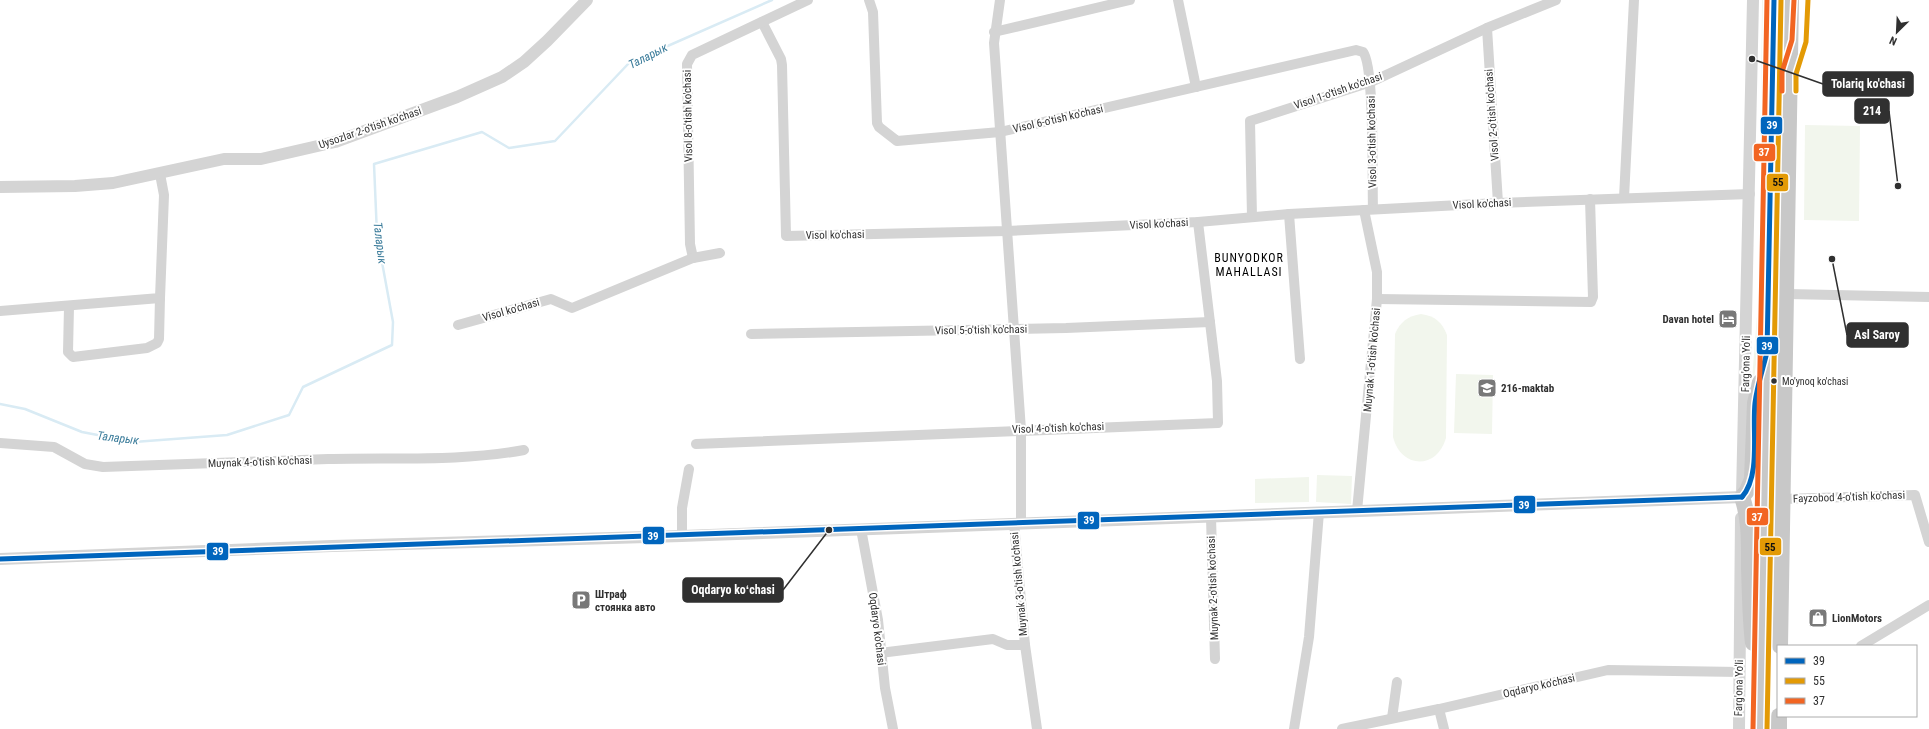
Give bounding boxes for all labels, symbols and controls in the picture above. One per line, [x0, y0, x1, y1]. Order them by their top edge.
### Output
north arrow [1877, 12, 1917, 52]
text: N [1887, 33, 1899, 48]
water label: Таларык [626, 40, 670, 72]
street label: Visol 2-o'tish ko'chasi [1482, 68, 1502, 162]
street label: Visol 8-o'tish ko'chasi [681, 70, 695, 162]
street label: Visol 1-o'tish ko'chasi [1292, 70, 1384, 112]
callout: Tolariq ko'chasi [1823, 72, 1913, 96]
text: Tolariq ko'chasi [1831, 77, 1905, 91]
street label: Visol 3-o'tish ko'chasi [1365, 96, 1379, 188]
callout: 214 [1855, 99, 1889, 123]
street label: Visol 6-o'tish ko'chasi [1012, 102, 1104, 136]
street label: Uysozlar 2-o'tish ko'chasi [317, 104, 423, 152]
text: 214 [1863, 104, 1881, 118]
line badge: 39 [1760, 116, 1783, 135]
text: 39 [1766, 119, 1778, 132]
line badge: 37 [1753, 143, 1776, 162]
text: 37 [1758, 146, 1770, 159]
line badge: 55 [1766, 173, 1789, 192]
text: 55 [1772, 176, 1784, 189]
street label: Visol ko'chasi [1452, 196, 1512, 212]
street label: Visol ko'chasi [1129, 216, 1189, 232]
water label: Таларык [371, 221, 390, 265]
street label: Visol ko'chasi [805, 228, 865, 242]
district label: BUNYODKOR MAHALLASI [1214, 251, 1284, 279]
street label: Visol ko'chasi [481, 296, 541, 324]
street label: Muynak 1-o'tish ko'chasi [1361, 307, 1383, 413]
hotel icon: Davan hotel [1717, 308, 1739, 330]
place label: Davan hotel [1662, 313, 1714, 326]
street label: Visol 5-o'tish ko'chasi [935, 323, 1027, 337]
callout: Asl Saroy [1847, 323, 1908, 347]
text: Asl Saroy [1854, 328, 1900, 342]
street label: Farg'ona Yo'li [1739, 336, 1753, 392]
line badge: 39 [1756, 336, 1779, 355]
text: 39 [1761, 340, 1773, 353]
marker: Mo'ynoq ko'chasi [1769, 376, 1779, 386]
place label: Mo'ynoq ko'chasi [1782, 376, 1848, 387]
school or university icon: 216-maktab [1476, 377, 1498, 399]
place label: 216-maktab [1501, 382, 1555, 395]
street label: Visol 4-o'tish ko'chasi [1012, 420, 1104, 436]
water label: Таларык [96, 429, 140, 448]
street label: Muynak 4-o'tish ko'chasi [208, 454, 312, 470]
street label: Fayzobod 4-o'tish ko'chasi [1793, 489, 1905, 505]
line badge: 39 [1513, 495, 1536, 514]
text: 39 [1518, 499, 1530, 512]
line badge: 37 [1746, 507, 1769, 526]
line badge: 39 [1077, 511, 1100, 530]
text: 37 [1751, 511, 1763, 524]
text: 39 [1083, 514, 1095, 527]
line badge: 39 [642, 526, 665, 545]
text: 39 [647, 530, 659, 543]
street label: Muynak 3-o'tish ko'chasi [1008, 531, 1030, 637]
street label: Muynak 2-o'tish ko'chasi [1205, 536, 1221, 640]
line badge: 55 [1759, 537, 1782, 556]
text: 55 [1764, 541, 1776, 554]
line badge: 39 [206, 542, 229, 561]
text: 39 [212, 545, 224, 558]
callout: Oqdaryo koʻchasi [683, 578, 783, 602]
text: Oqdaryo koʻchasi [691, 583, 775, 597]
place label: Штраф стоянка авто [595, 588, 656, 614]
parking icon: Штраф стоянка авто [570, 589, 592, 611]
street label: Oqdaryo ko'chasi [866, 592, 888, 666]
shop icon: LionMotors [1807, 607, 1829, 629]
place label: LionMotors [1832, 612, 1882, 625]
legend [1777, 645, 1917, 717]
text: 39 [1813, 654, 1825, 668]
street label: Farg'ona Yo'li [1732, 660, 1746, 716]
street label: Oqdaryo ko'chasi [1502, 671, 1576, 701]
text: 55 [1813, 674, 1825, 688]
text: 37 [1813, 694, 1825, 708]

